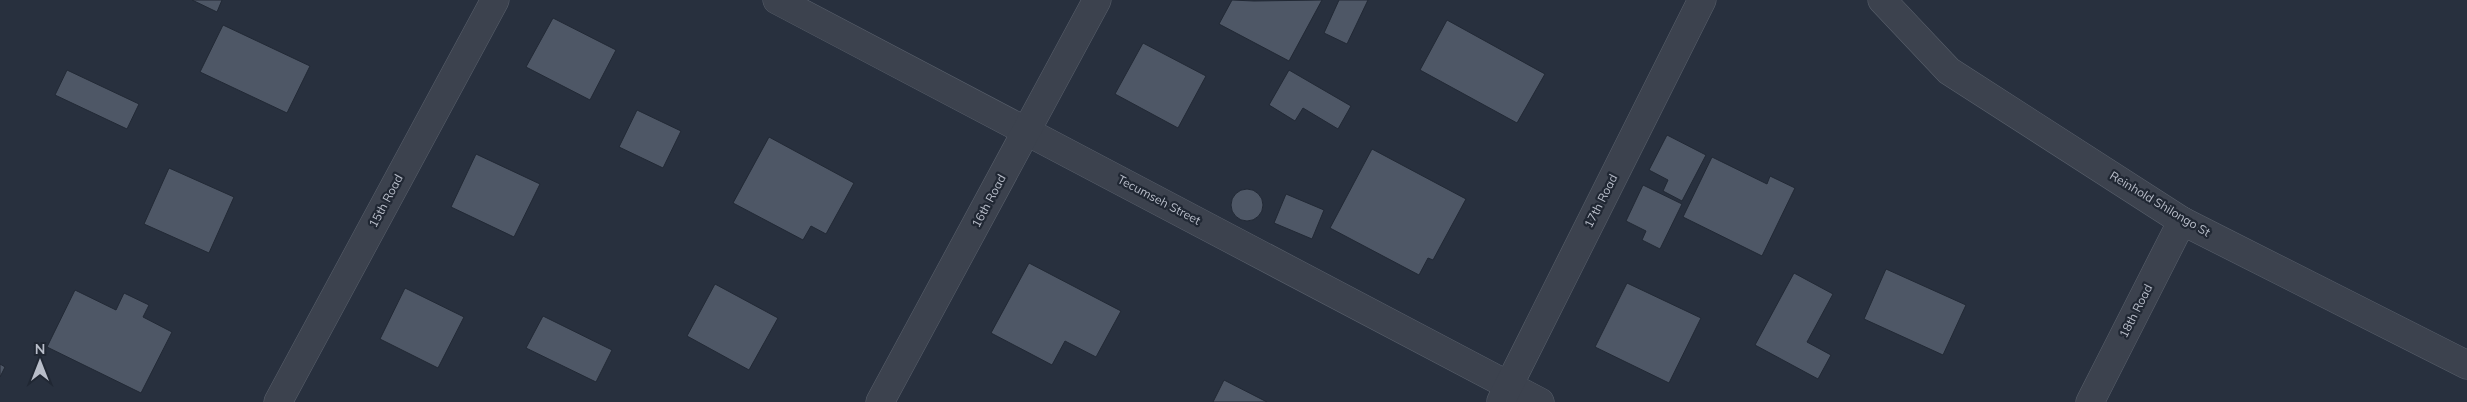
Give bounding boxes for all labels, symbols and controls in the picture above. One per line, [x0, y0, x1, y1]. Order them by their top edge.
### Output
street label: Reinhold Shilongo St [2107, 168, 2213, 240]
street label: Tecumseh Street [1115, 171, 1203, 228]
street label: 17th Road [1581, 171, 1620, 230]
street label: 15th Road [365, 172, 406, 230]
street label: 16th Road [968, 172, 1009, 230]
street label: 18th Road [2116, 281, 2155, 340]
north arrow [15, 337, 65, 387]
text: N [35, 340, 45, 358]

